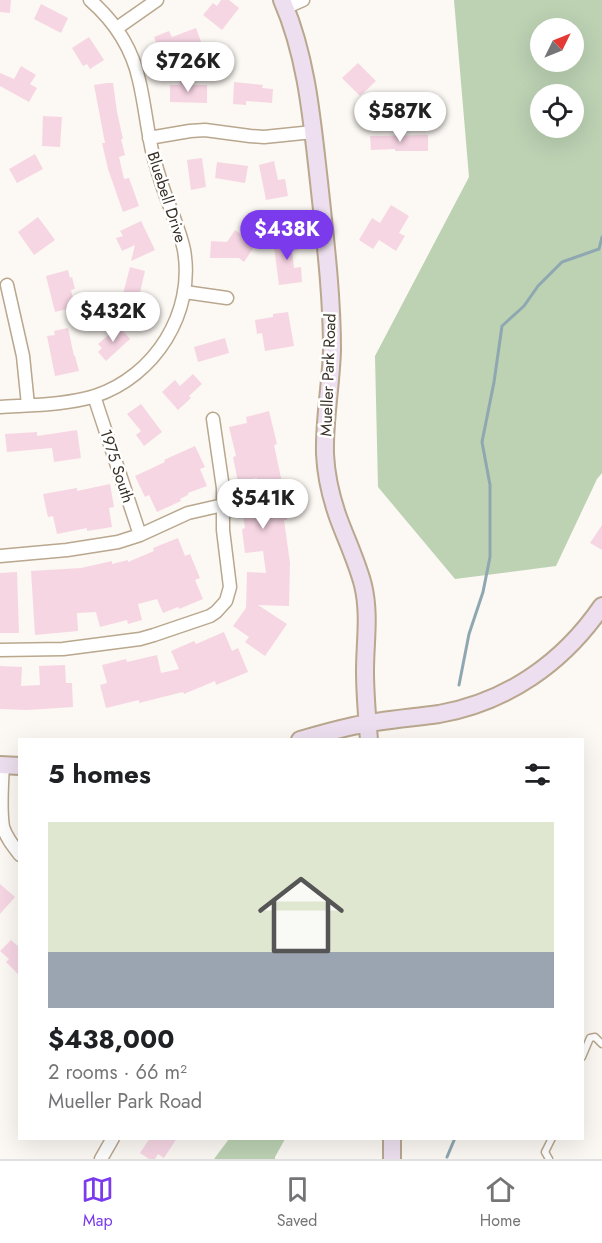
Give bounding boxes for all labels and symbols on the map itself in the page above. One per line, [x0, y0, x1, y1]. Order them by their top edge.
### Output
north arrow [530, 18, 584, 72]
pin: $726K [146, 42, 230, 93]
pin: $587K [358, 92, 442, 143]
street label: Bluebell Drive [141, 149, 193, 245]
pin: $438K [245, 210, 329, 261]
pin: $432K [71, 292, 155, 343]
street label: Mueller Park Road [314, 313, 342, 437]
street label: 1975 South [94, 426, 140, 506]
pin: $541K [221, 479, 305, 530]

